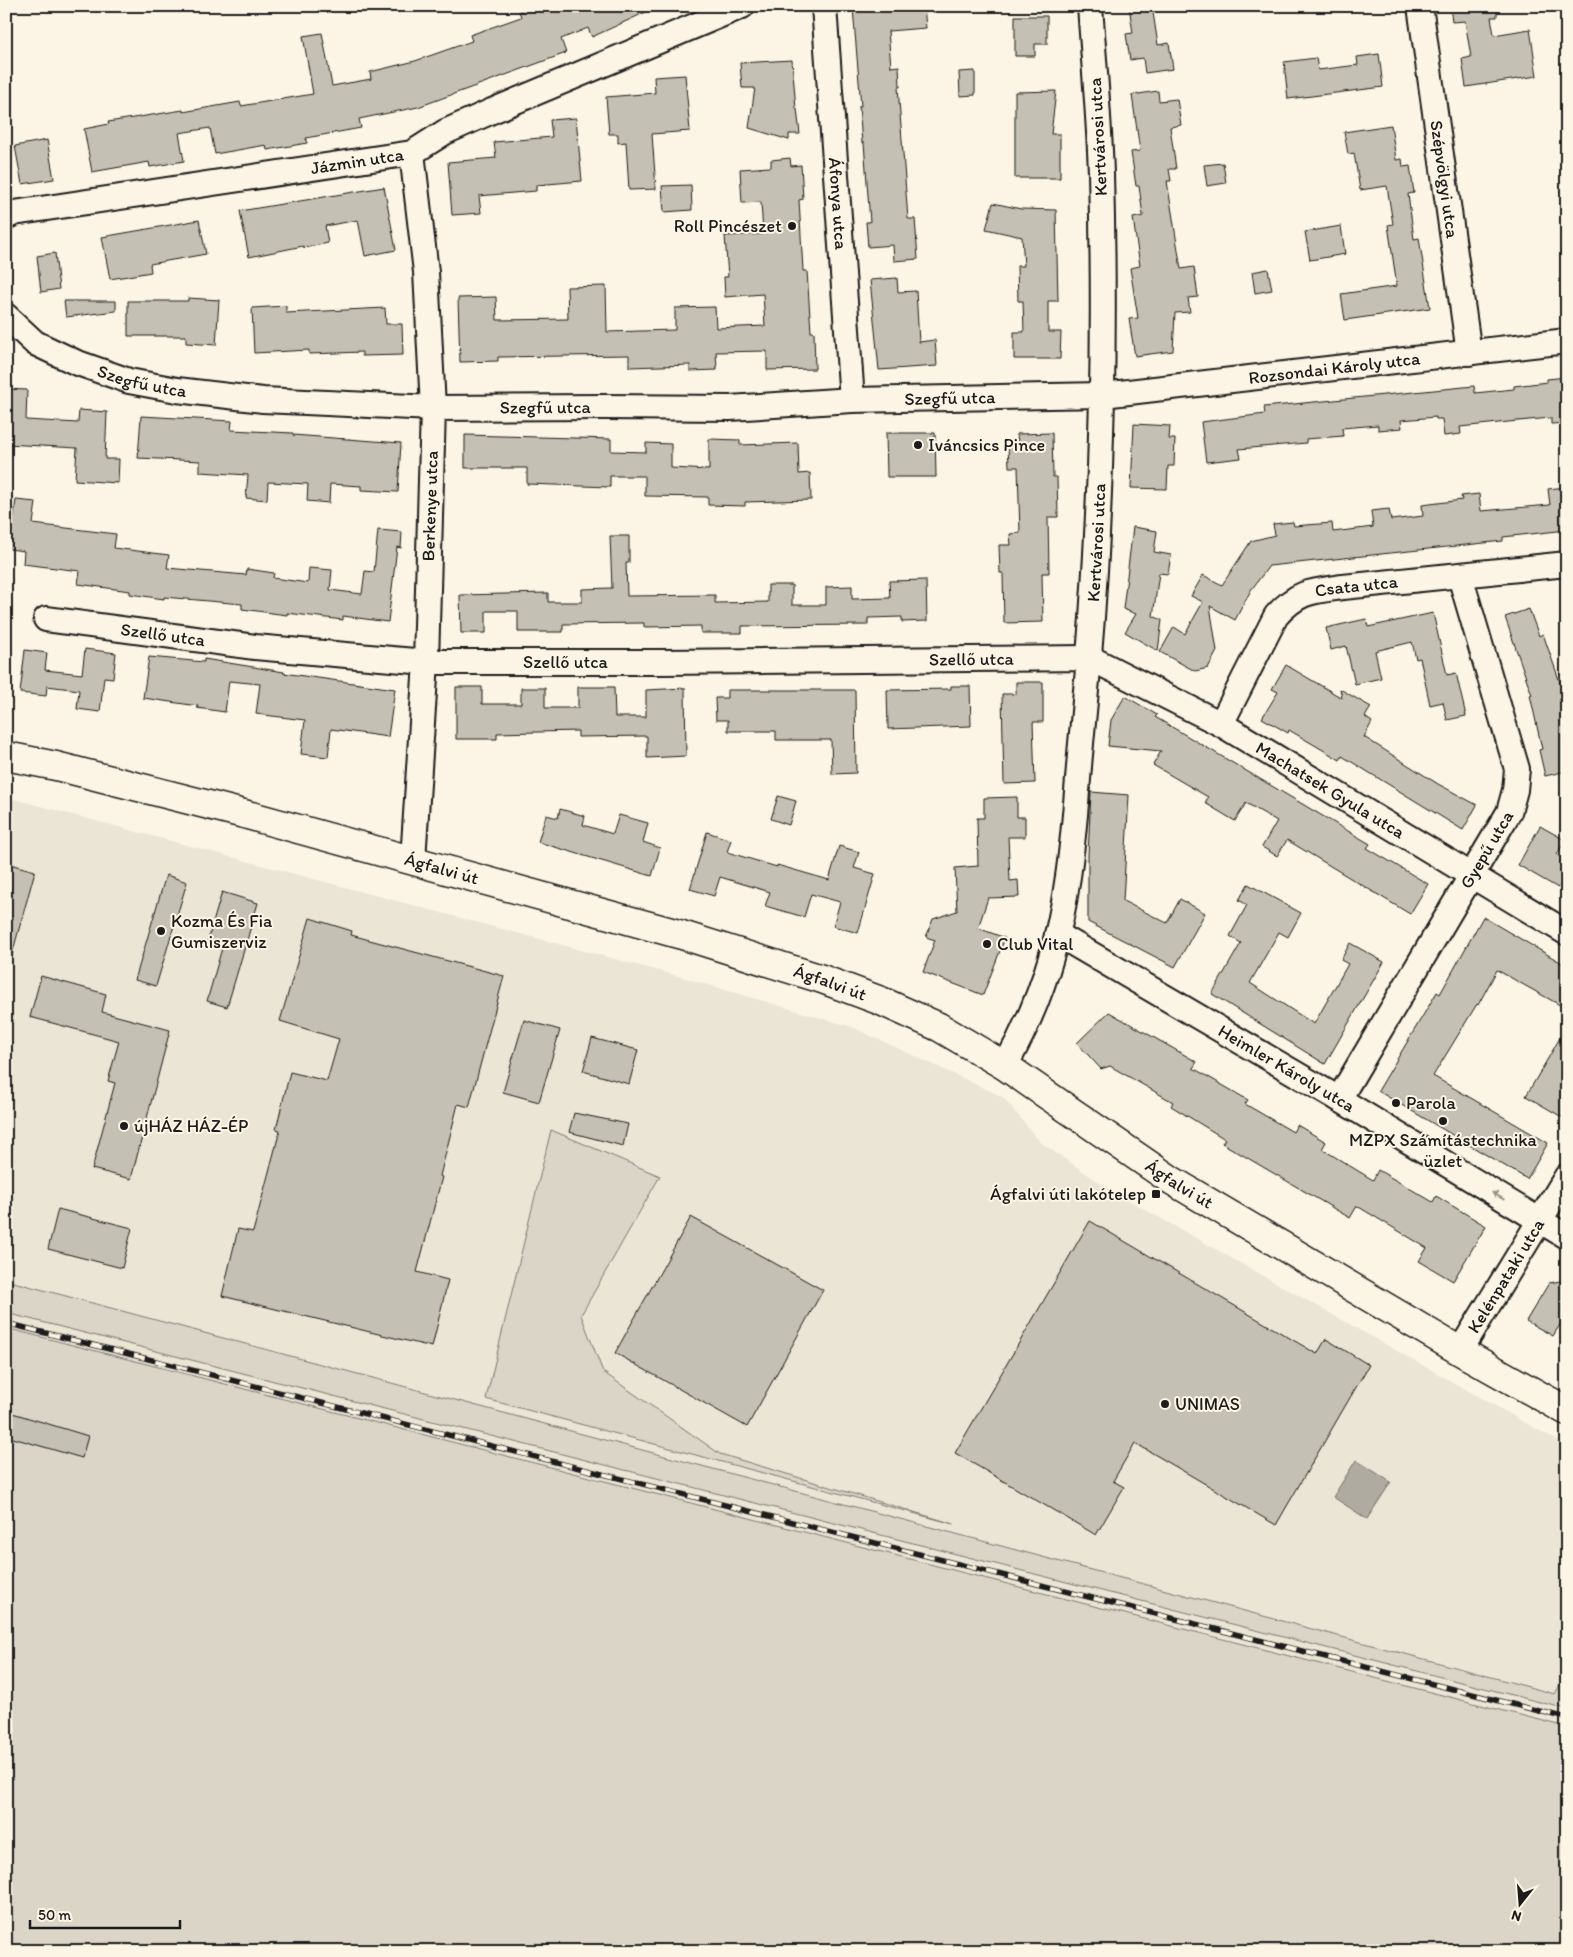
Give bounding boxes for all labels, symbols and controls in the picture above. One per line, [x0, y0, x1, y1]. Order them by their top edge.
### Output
street label: Kertvárosi utca [1084, 77, 1112, 197]
street label: Szépvölgyi utca [1425, 119, 1464, 240]
street label: Jázmin utca [309, 143, 406, 179]
street label: Áfonya utca [824, 157, 852, 251]
place label: Roll Pincészet [674, 215, 782, 237]
marker: Roll Pincészet [786, 220, 798, 232]
street label: Rozsondai Károly utca [1247, 347, 1422, 389]
street label: Szegfű utca [94, 360, 188, 402]
street label: Szegfű utca [904, 386, 996, 410]
street label: Szegfű utca [500, 396, 592, 419]
place label: Iváncsics Pince [928, 434, 1045, 456]
marker: Iváncsics Pince [912, 439, 924, 451]
street label: Berkenye utca [417, 450, 443, 562]
street label: Kertvárosi utca [1082, 483, 1110, 603]
street label: Csata utca [1313, 570, 1399, 602]
street label: Szellő utca [119, 618, 207, 651]
street label: Szellő utca [929, 648, 1015, 671]
street label: Szellő utca [523, 651, 609, 673]
street label: Machatsek Gyula utca [1252, 737, 1409, 844]
street label: Gyepű utca [1455, 806, 1519, 892]
street label: Ágfalvi út [402, 848, 481, 889]
place label: Kozma És Fia Gumiszerviz [171, 910, 273, 953]
marker: Kozma És Fia Gumiszerviz [155, 925, 167, 937]
place label: Club Vital [997, 933, 1073, 955]
marker: Club Vital [981, 938, 993, 950]
street label: Ágfalvi út [791, 960, 870, 1006]
street label: Heimler Károly utca [1214, 1020, 1360, 1117]
place label: Parola [1406, 1092, 1456, 1114]
marker: Parola [1390, 1097, 1402, 1109]
place label: újHÁZ HÁZ-ÉP [134, 1115, 248, 1137]
marker: MZPX Számítástechnika üzlet [1437, 1115, 1449, 1127]
marker: újHÁZ HÁZ-ÉP [118, 1120, 130, 1132]
place label: MZPX Számítástechnika üzlet [1349, 1129, 1538, 1172]
street label: Ágfalvi út [1141, 1155, 1217, 1214]
place label: Ágfalvi úti lakótelep [990, 1183, 1146, 1205]
marker: Ágfalvi úti lakótelep [1150, 1188, 1162, 1200]
one-way arrow [1492, 1191, 1505, 1200]
street label: Kelénpataki utca [1463, 1214, 1550, 1337]
place label: UNIMAS [1175, 1393, 1240, 1415]
marker: UNIMAS [1159, 1398, 1171, 1410]
north arrow [1496, 1880, 1546, 1930]
scale bar [30, 1897, 180, 1929]
text: 50 m [38, 1906, 71, 1924]
text: N [1509, 1906, 1523, 1925]

